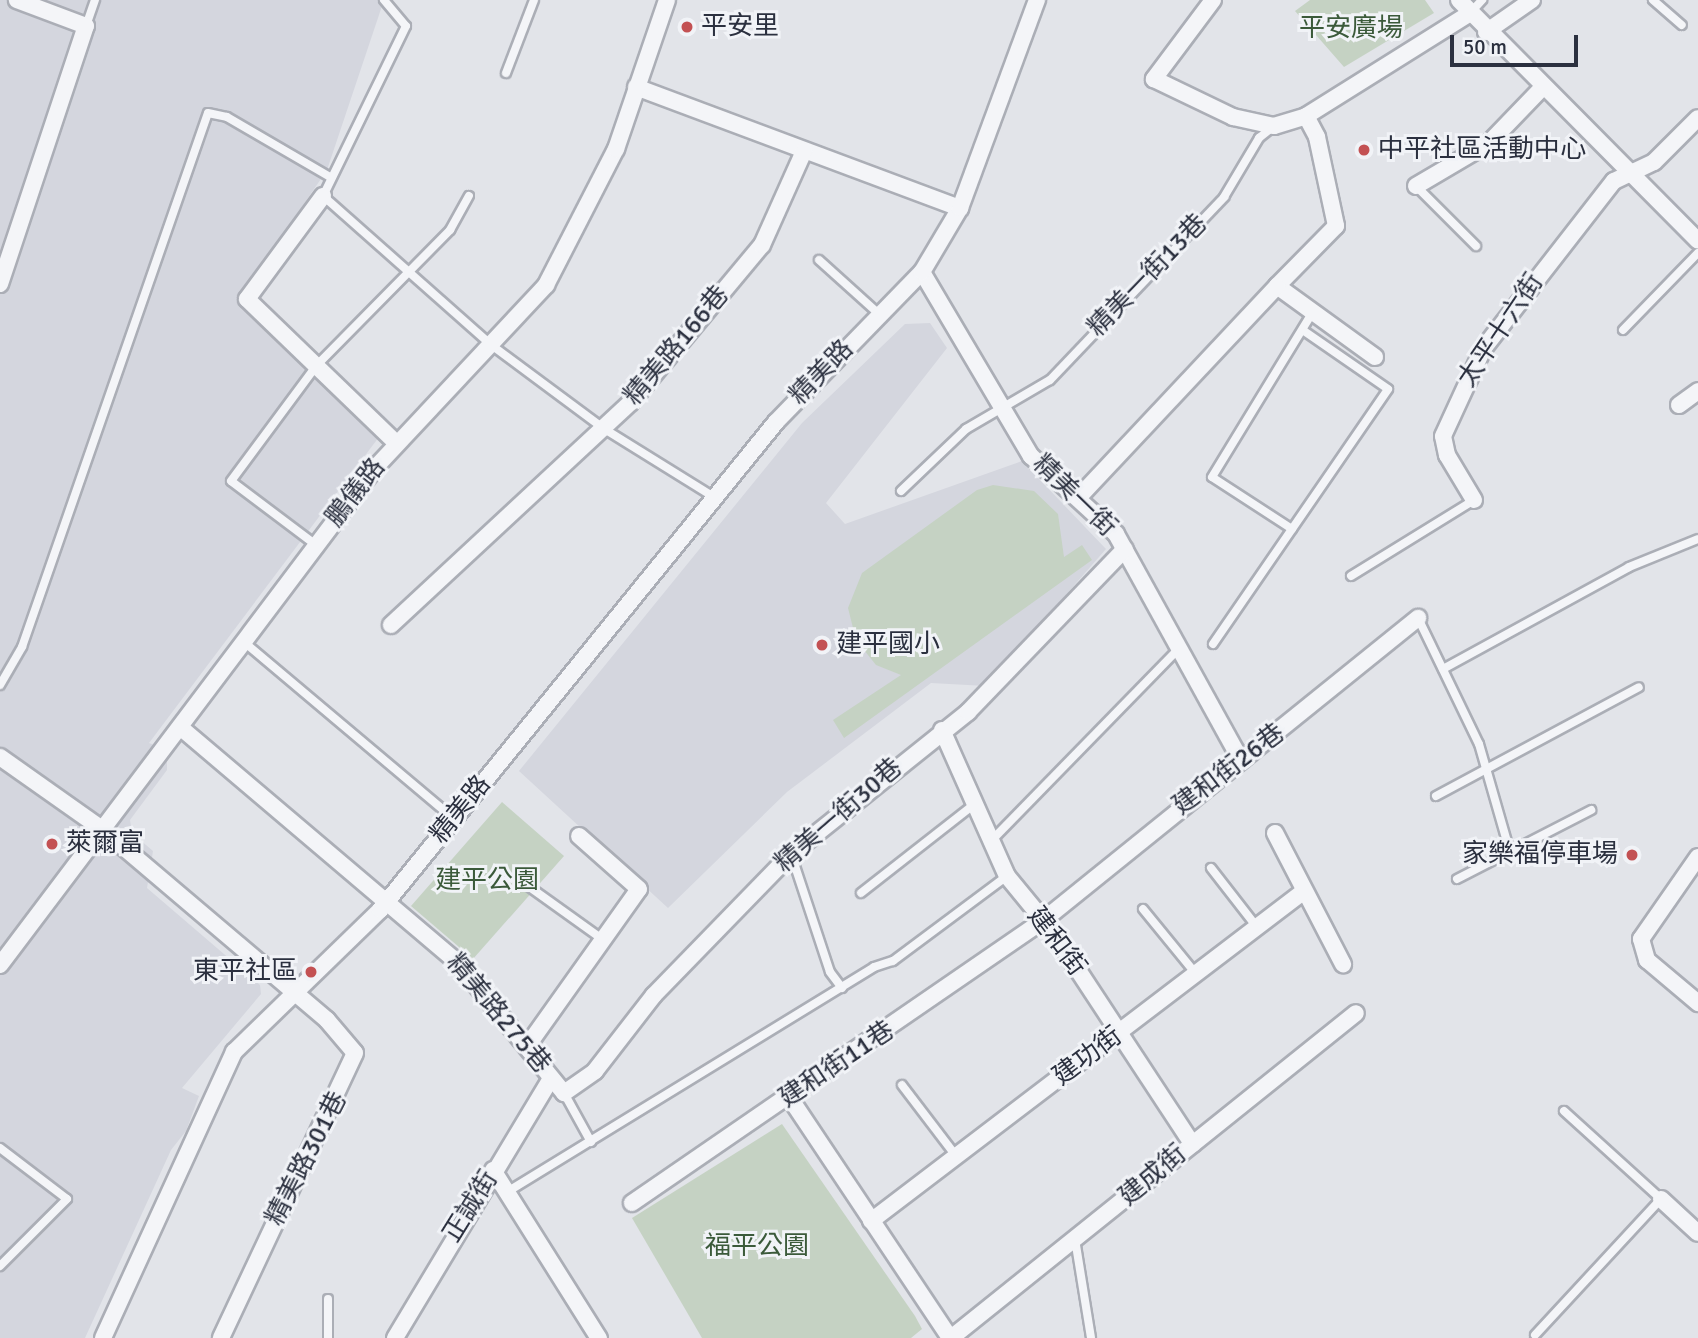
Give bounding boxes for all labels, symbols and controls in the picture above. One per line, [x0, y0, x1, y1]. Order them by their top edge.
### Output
place label: 平安里 [701, 11, 779, 43]
park label: 平安廣場 [1299, 13, 1403, 45]
marker: 平安里 [679, 19, 695, 35]
scale bar [1453, 21, 1581, 65]
text: 50 m [1463, 34, 1507, 60]
place label: 中平社區活動中心 [1378, 134, 1586, 166]
marker: 中平社區活動中心 [1356, 142, 1372, 158]
street label: 精美一街13巷 [1082, 208, 1214, 344]
street label: 太平十六街 [1452, 268, 1550, 394]
street label: 精美路166巷 [618, 280, 736, 412]
street label: 精美路 [784, 334, 860, 412]
street label: 精美一街 [1026, 449, 1122, 543]
street label: 鵬儀路 [320, 453, 392, 533]
place label: 建平國小 [836, 629, 940, 661]
marker: 建平國小 [814, 637, 830, 653]
street label: 建和街26巷 [1167, 718, 1291, 822]
street label: 精美一街30巷 [769, 752, 909, 880]
street label: 精美路 [424, 770, 498, 850]
place label: 萊爾富 [66, 828, 144, 860]
marker: 萊爾富 [44, 836, 60, 852]
place label: 家樂福停車場 [1462, 839, 1618, 871]
marker: 家樂福停車場 [1624, 847, 1640, 863]
park label: 建平公園 [435, 865, 539, 897]
street label: 建和街 [1020, 901, 1092, 983]
street label: 精美路275巷 [439, 948, 557, 1080]
place label: 東平社區 [193, 956, 297, 988]
marker: 東平社區 [303, 964, 319, 980]
street label: 建和街11巷 [774, 1015, 900, 1115]
street label: 建功街 [1047, 1021, 1129, 1093]
street label: 精美路301巷 [260, 1087, 354, 1231]
street label: 建成街 [1113, 1139, 1193, 1213]
street label: 正誠街 [437, 1166, 505, 1248]
park label: 福平公園 [705, 1231, 809, 1263]

